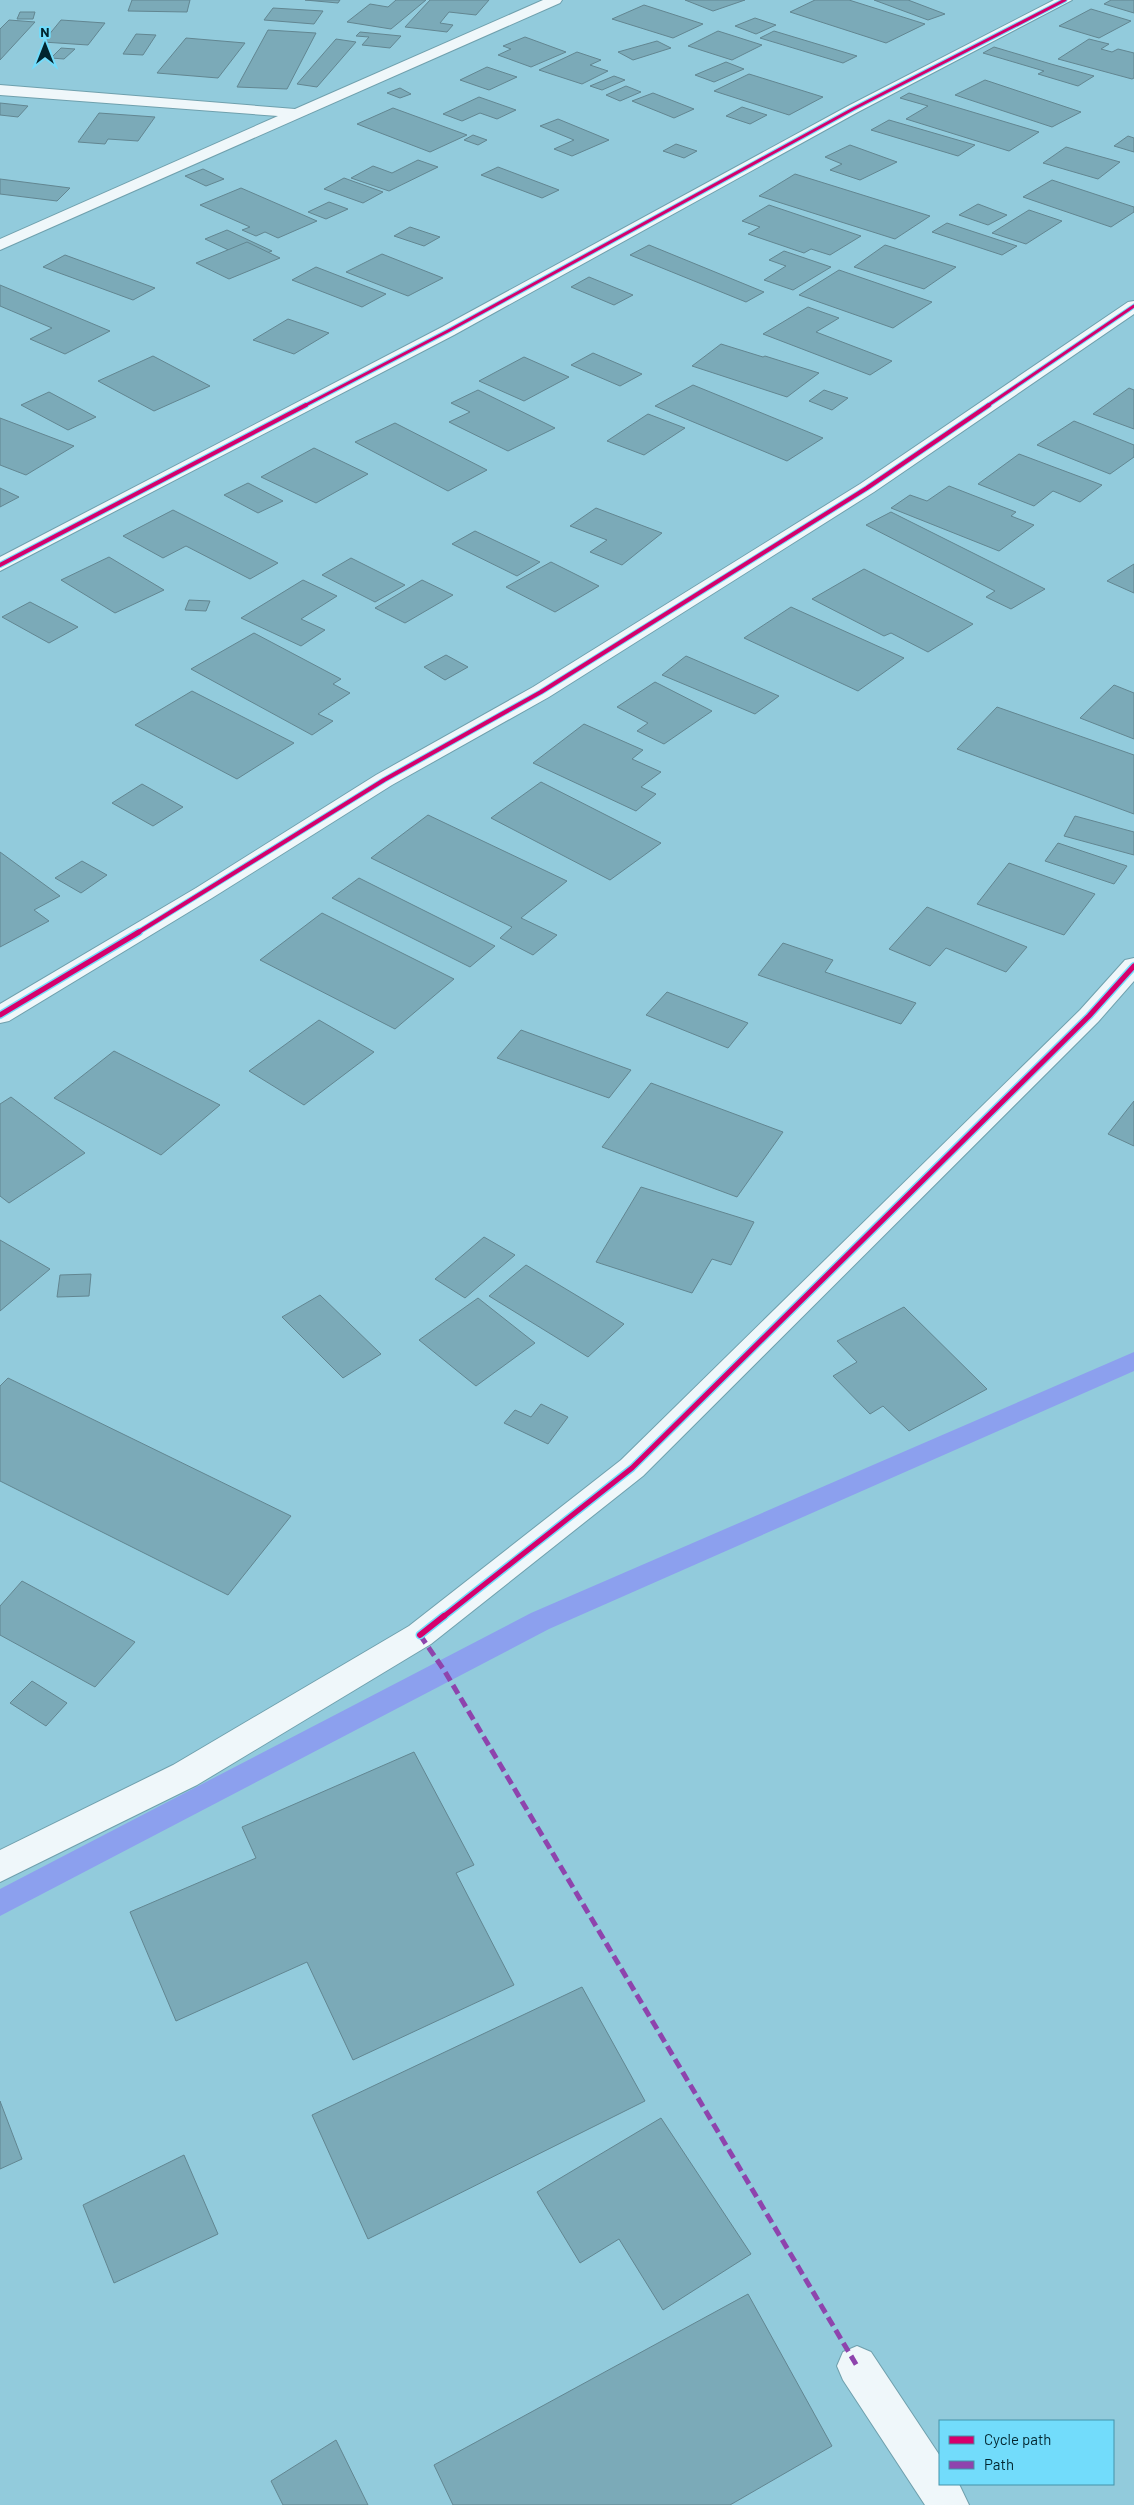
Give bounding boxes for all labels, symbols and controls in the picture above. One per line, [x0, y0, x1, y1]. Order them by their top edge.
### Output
north arrow [20, 20, 70, 70]
text: N [40, 23, 50, 40]
legend [939, 2420, 1114, 2485]
text: Cycle path [984, 2430, 1051, 2448]
text: Path [984, 2455, 1014, 2473]

